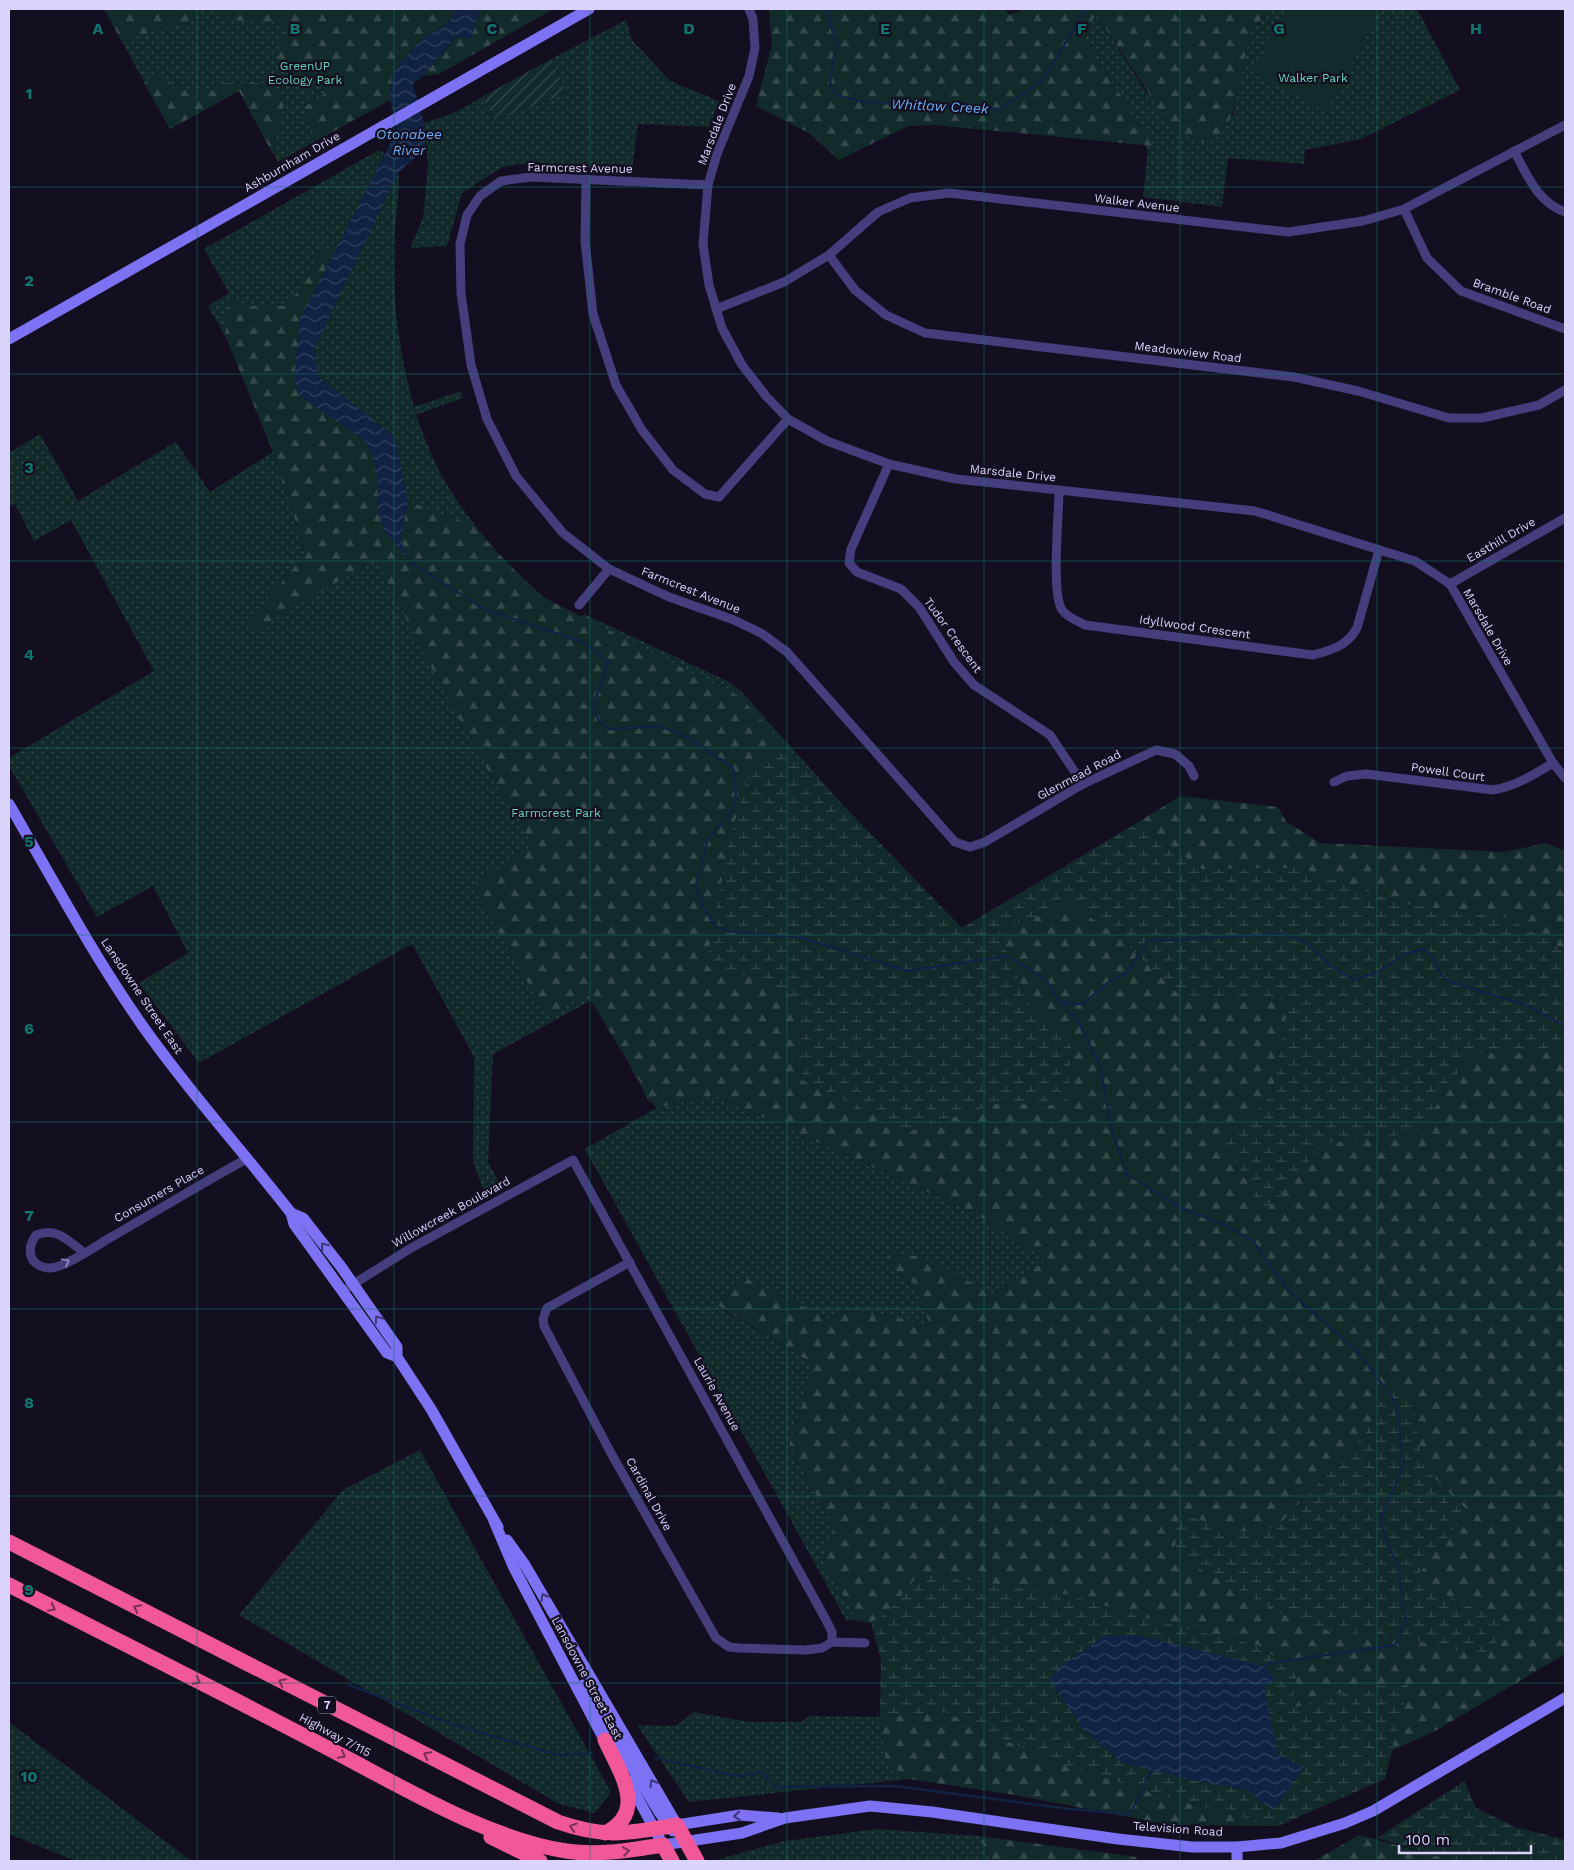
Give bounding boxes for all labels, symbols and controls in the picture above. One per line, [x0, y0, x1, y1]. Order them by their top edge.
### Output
text: A [93, 19, 104, 38]
text: B [290, 19, 301, 38]
text: C [487, 19, 498, 38]
text: D [683, 19, 695, 38]
text: E [880, 19, 890, 38]
text: F [1077, 19, 1087, 38]
text: G [1273, 19, 1285, 38]
text: H [1470, 19, 1482, 38]
park label: GreenUP Ecology Park [268, 59, 342, 87]
park label: Walker Park [1278, 71, 1348, 85]
street label: Marsdale Drive [695, 81, 739, 167]
text: 1 [26, 84, 32, 103]
water label: Whitlaw Creek [891, 95, 989, 117]
water label: Otonabee River [376, 126, 442, 158]
street label: Ashburnham Drive [242, 129, 343, 195]
street label: Farmcrest Avenue [527, 160, 633, 176]
street label: Walker Avenue [1094, 191, 1180, 215]
text: 2 [24, 271, 34, 290]
street label: Bramble Road [1471, 275, 1553, 317]
street label: Meadowview Road [1134, 338, 1242, 366]
text: 3 [24, 458, 34, 477]
street label: Marsdale Drive [969, 462, 1057, 485]
street label: Easthill Drive [1464, 515, 1538, 565]
street label: Farmcrest Avenue [639, 564, 743, 616]
street label: Marsdale Drive [1460, 586, 1516, 668]
street label: Tudor Crescent [921, 595, 985, 675]
street label: Idyllwood Crescent [1138, 612, 1252, 642]
text: 4 [24, 645, 34, 664]
street label: Glenmead Road [1035, 747, 1123, 803]
street label: Powell Court [1410, 760, 1486, 784]
park label: Farmcrest Park [511, 806, 601, 820]
text: 5 [24, 832, 34, 851]
street label: Lansdowne Street East [98, 935, 186, 1057]
text: 6 [24, 1019, 34, 1038]
street label: Consumers Place [112, 1163, 206, 1225]
street label: Willowcreek Boulevard [390, 1174, 512, 1250]
text: 7 [24, 1206, 34, 1225]
one-way arrow [321, 1242, 330, 1251]
one-way arrow [60, 1259, 69, 1269]
one-way arrow [375, 1316, 384, 1325]
street label: Laurie Avenue [691, 1355, 743, 1434]
text: 8 [24, 1393, 34, 1412]
street label: Cardinal Drive [623, 1455, 675, 1533]
text: 9 [24, 1580, 34, 1599]
one-way arrow [540, 1594, 550, 1603]
one-way arrow [47, 1602, 56, 1612]
one-way arrow [134, 1604, 143, 1614]
street label: Lansdowne Street East [549, 1614, 625, 1742]
one-way arrow [192, 1675, 201, 1685]
one-way arrow [278, 1678, 287, 1688]
road number: 7 [318, 1696, 336, 1714]
street label: Highway 7/115 [297, 1710, 373, 1760]
one-way arrow [336, 1749, 345, 1759]
one-way arrow [423, 1751, 432, 1761]
text: 10 [20, 1767, 38, 1786]
one-way arrow [649, 1779, 659, 1788]
one-way arrow [732, 1810, 740, 1821]
street label: Television Road [1132, 1819, 1224, 1839]
one-way arrow [569, 1822, 577, 1832]
scale bar [1399, 1822, 1532, 1854]
text: 100 m [1406, 1831, 1450, 1849]
one-way arrow [623, 1846, 631, 1857]

